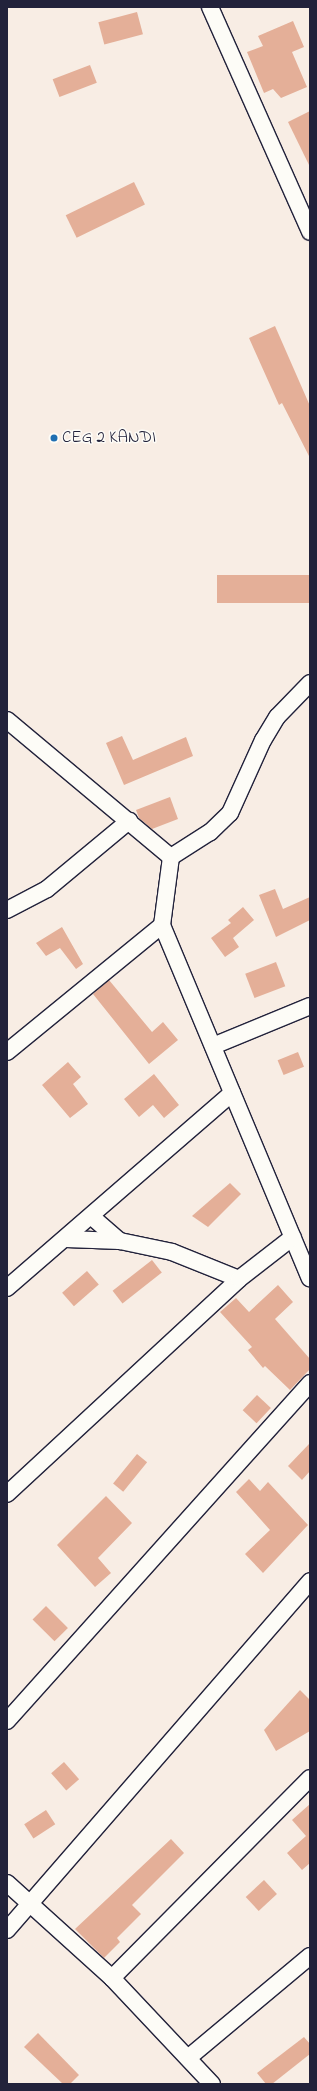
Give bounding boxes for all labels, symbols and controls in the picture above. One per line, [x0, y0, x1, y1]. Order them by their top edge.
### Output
place label: CEG 2 KANDI [62, 428, 156, 448]
marker: CEG 2 KANDI [49, 433, 59, 443]

